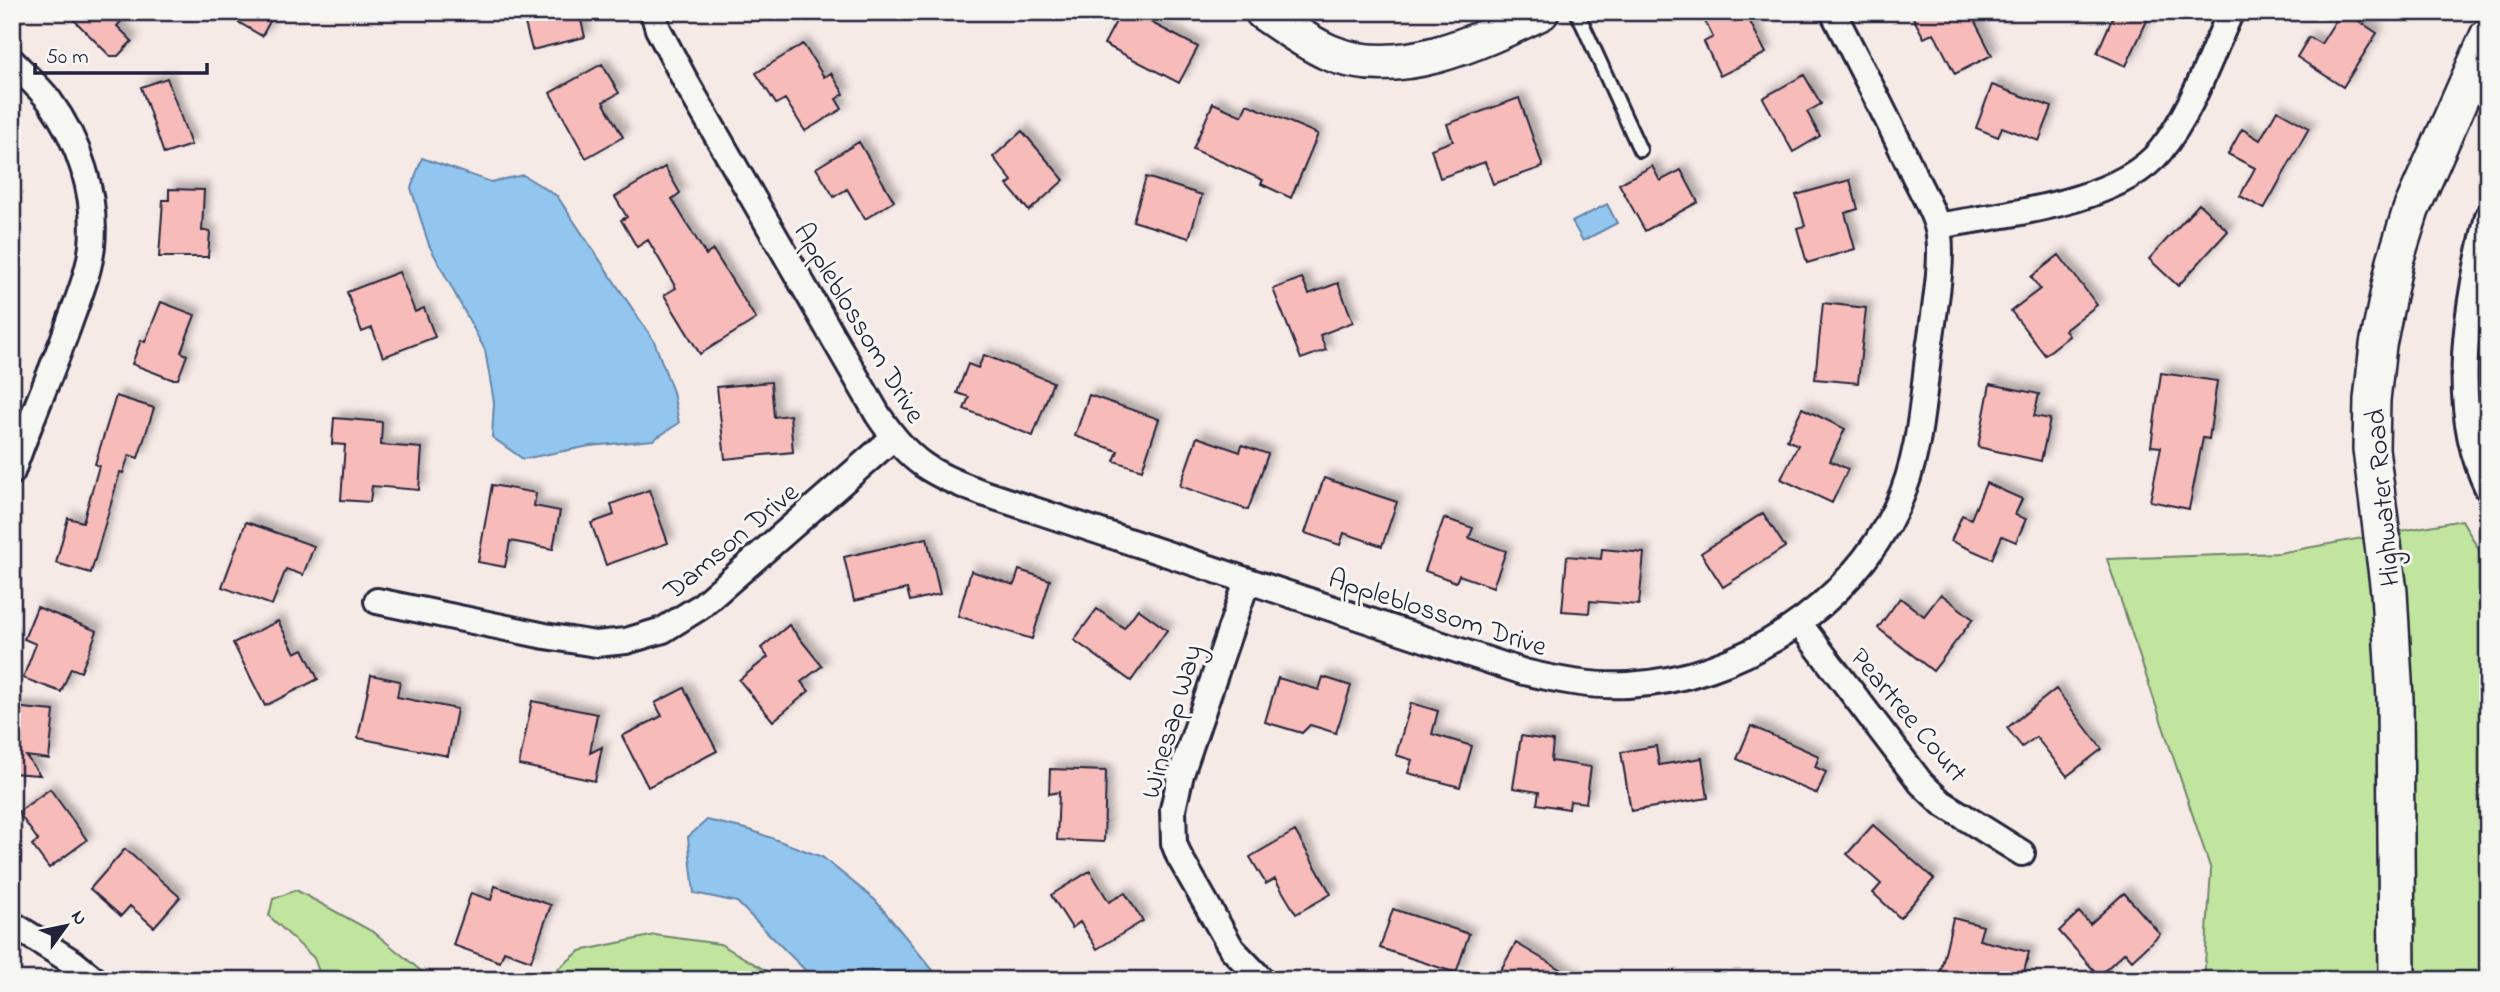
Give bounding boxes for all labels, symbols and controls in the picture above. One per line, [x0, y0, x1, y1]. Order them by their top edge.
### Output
scale bar [35, 32, 206, 76]
text: 50 m [46, 43, 89, 73]
street label: Appleblossom Drive [782, 216, 934, 432]
street label: Highwater Road [2356, 407, 2413, 588]
street label: Damson Drive [655, 474, 809, 612]
street label: Appleblossom Drive [1322, 560, 1552, 669]
street label: Winesap Way [1132, 640, 1215, 804]
street label: Peartree Court [1839, 640, 1976, 793]
north arrow [32, 890, 102, 960]
text: N [63, 905, 93, 931]

